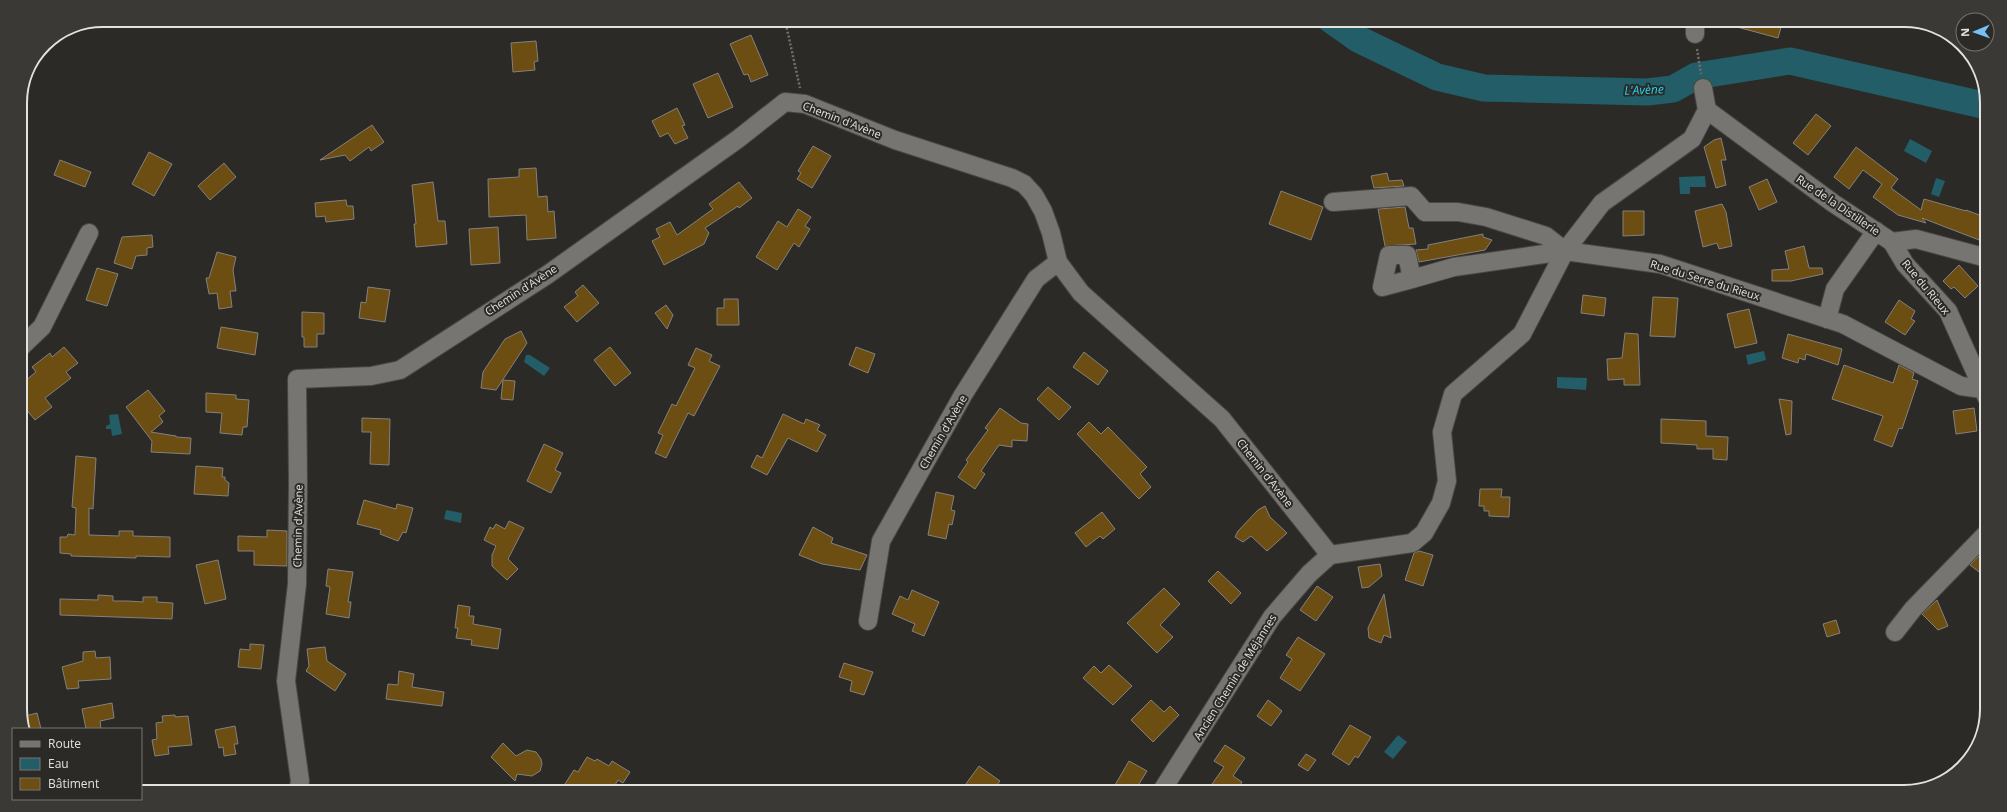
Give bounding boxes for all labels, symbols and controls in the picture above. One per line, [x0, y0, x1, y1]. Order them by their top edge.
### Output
north arrow [1955, 12, 1995, 52]
text: N [1957, 28, 1972, 37]
water label: L'Avène [1624, 80, 1664, 99]
street label: Chemin d'Avène [801, 98, 884, 141]
street label: Rue de la Distillerie [1793, 171, 1883, 238]
street label: Rue du Serre du Rieux [1649, 256, 1762, 303]
street label: Rue du Rieux [1899, 256, 1954, 317]
street label: Chemin d'Avène [482, 261, 560, 319]
street label: Chemin d'Avène [915, 392, 970, 471]
street label: Chemin d'Avène [1234, 435, 1297, 510]
street label: Chemin d'Avène [289, 484, 306, 568]
street label: Ancien Chemin de Méjannes [1190, 611, 1280, 742]
legend [12, 728, 142, 800]
text: Route [48, 735, 81, 752]
text: Eau [48, 755, 69, 772]
text: Bâtiment [48, 775, 99, 792]

